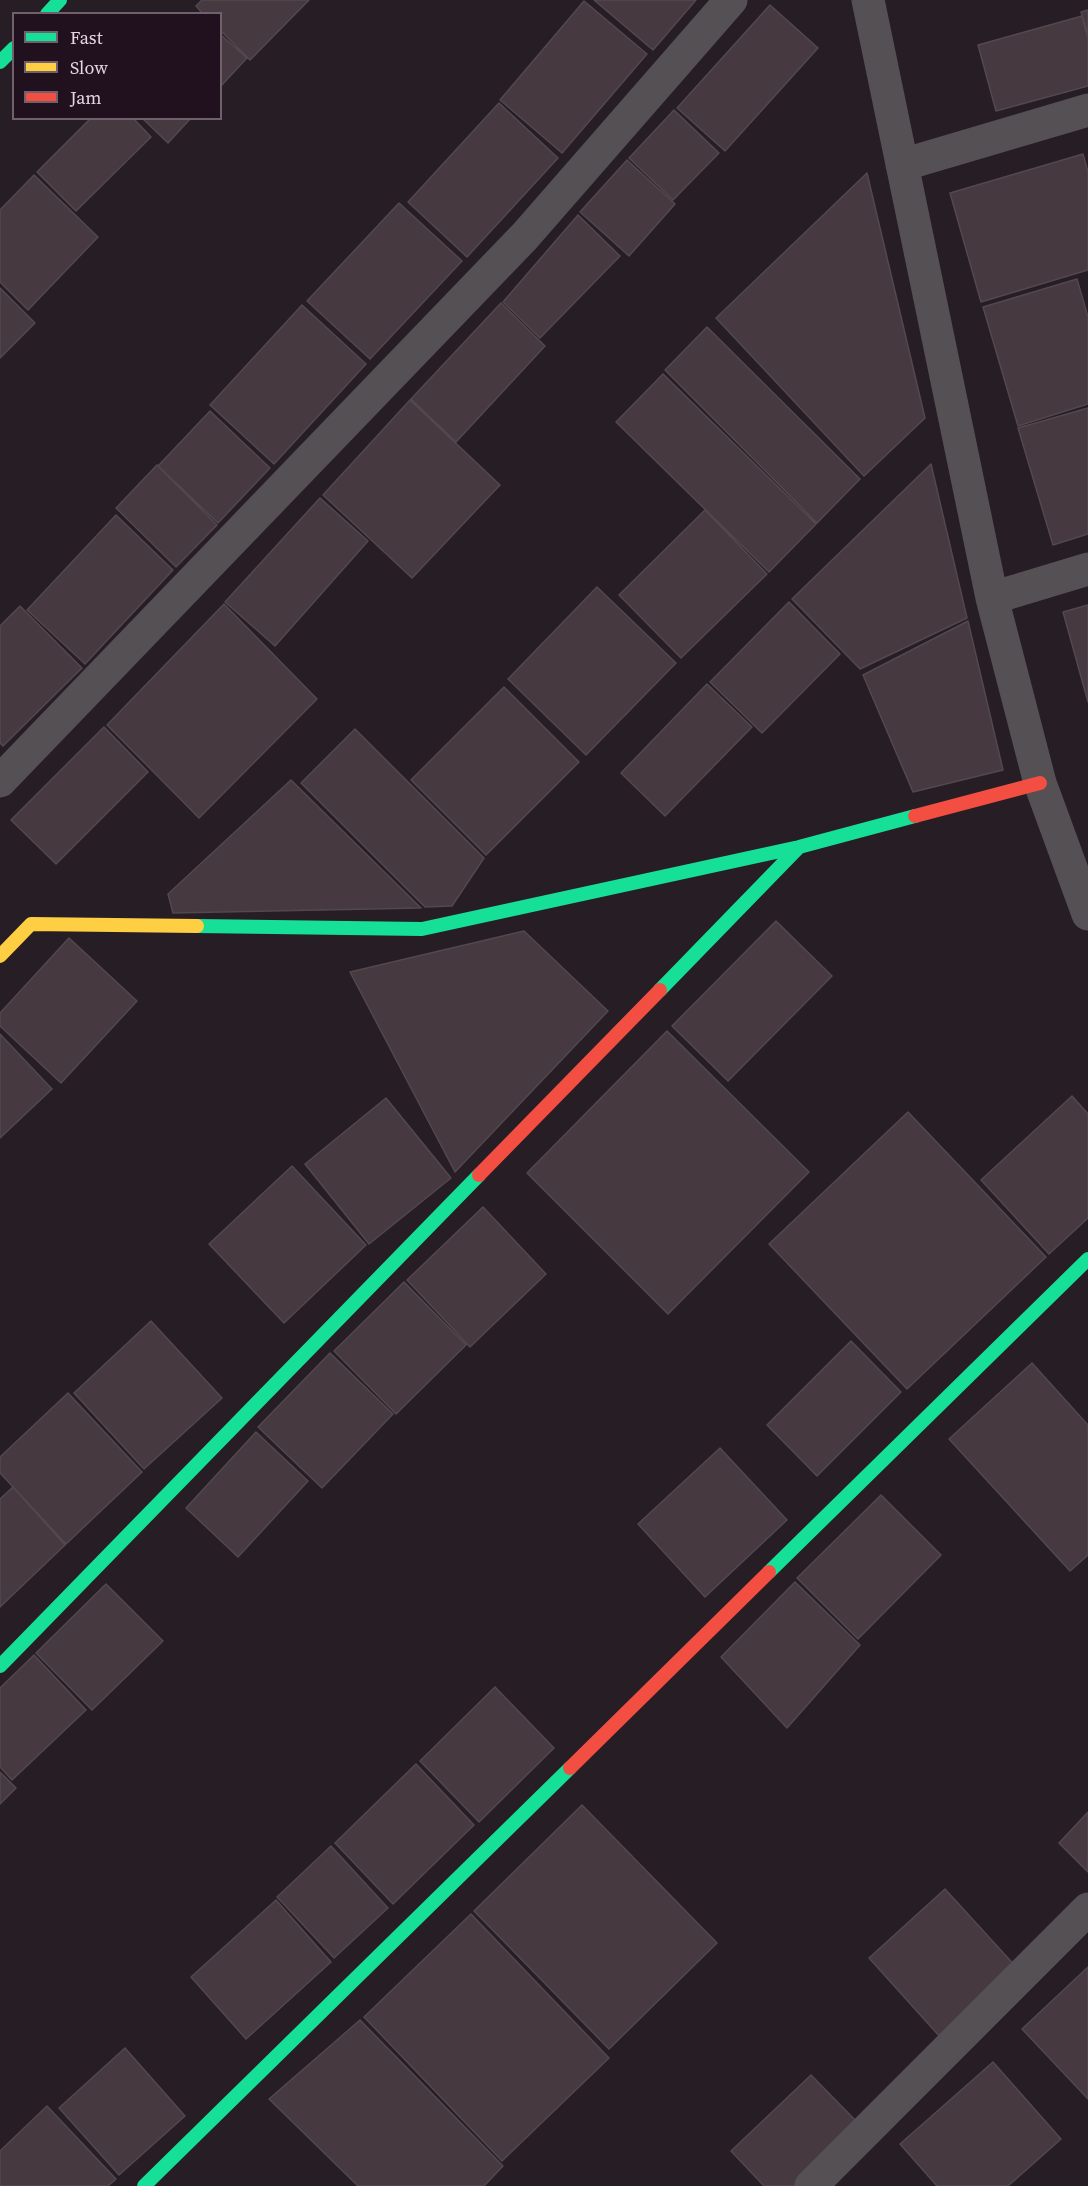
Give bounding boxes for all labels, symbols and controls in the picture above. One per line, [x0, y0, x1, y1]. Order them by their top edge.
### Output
legend [12, 12, 222, 120]
text: Fast [70, 25, 103, 50]
text: Slow [70, 55, 108, 80]
text: Jam [70, 85, 102, 110]

